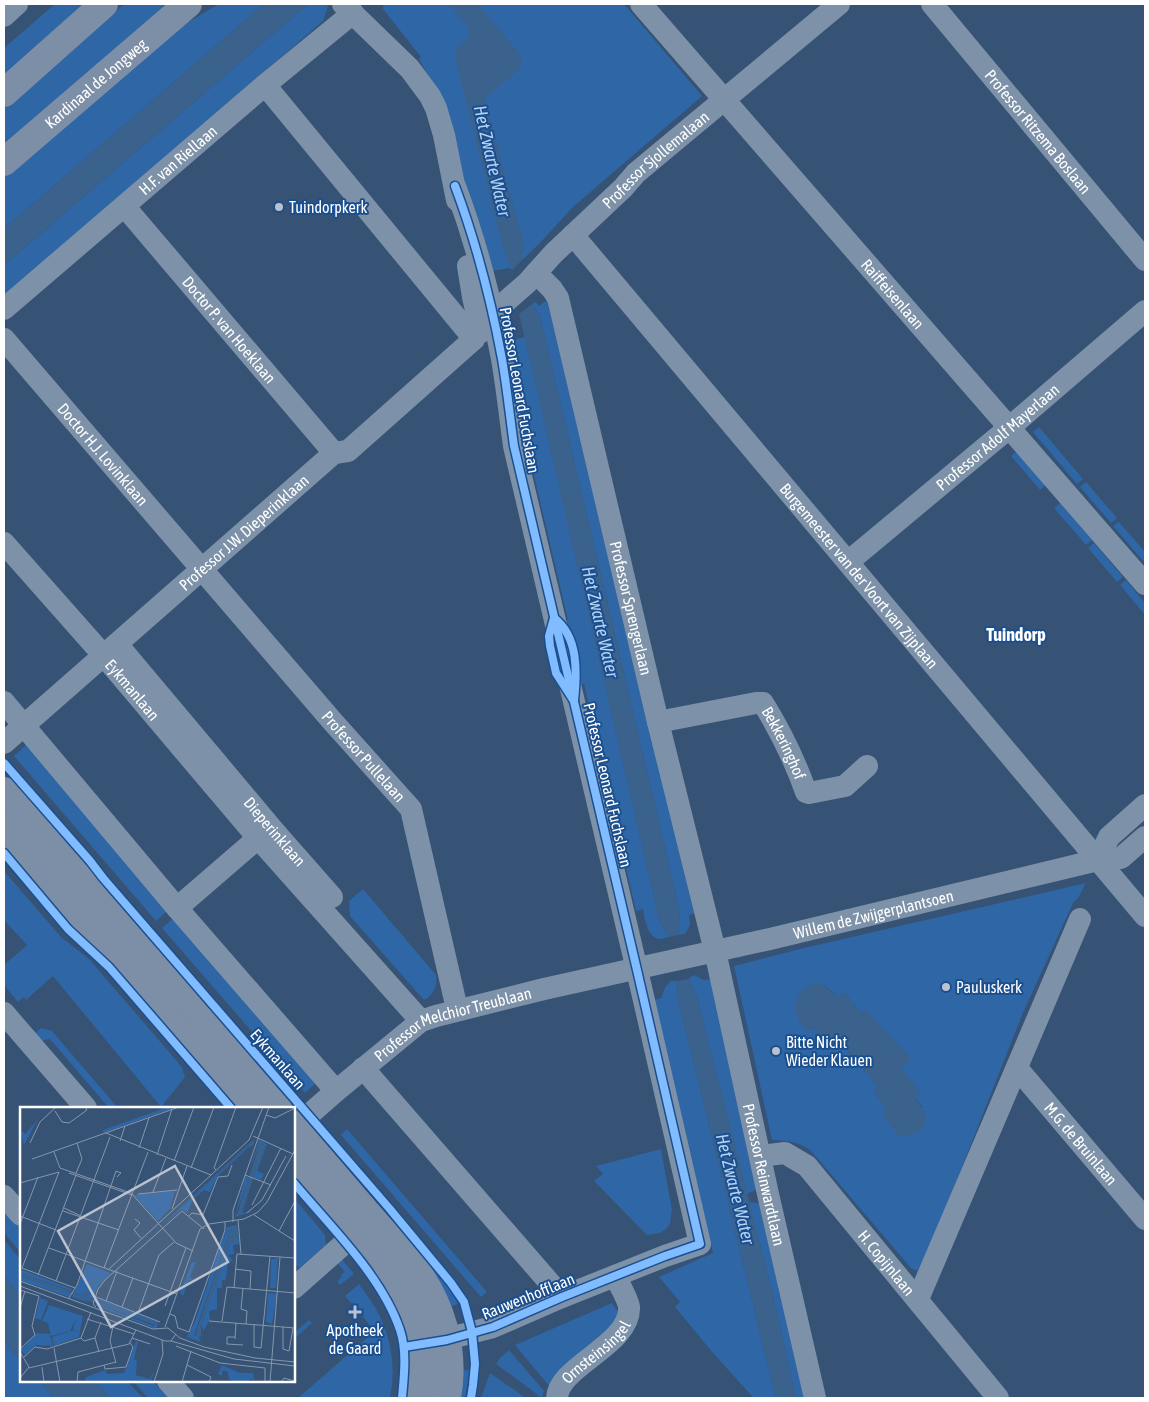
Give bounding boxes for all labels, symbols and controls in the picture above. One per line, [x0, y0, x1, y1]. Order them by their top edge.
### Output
street label: Kardinaal de Jongweg [41, 35, 151, 132]
street label: Professor Ritzema Boslaan [981, 66, 1095, 197]
water label: Het Zwarte Water [469, 103, 516, 219]
street label: Professor Sjollemalaan [598, 107, 712, 212]
street label: H.F. van Riellaan [135, 121, 220, 198]
place label: Tuindorpkerk [289, 198, 368, 217]
marker: Tuindorpkerk [273, 201, 285, 213]
street label: Raiffeisenlaan [858, 255, 928, 332]
street label: Doctor P. van Hoeklaan [179, 273, 280, 387]
street label: Professor Leonard Fuchslaan [497, 306, 543, 474]
street label: Professor Adolf Mayerlaan [933, 380, 1063, 494]
street label: Doctor H.J. Lovinklaan [54, 400, 152, 509]
street label: Professor J.W. Dieperinklaan [175, 471, 312, 594]
street label: Burgemeester van der Voort van Zijplaan [776, 480, 942, 672]
street label: Professor Sprengerlaan [607, 539, 656, 677]
water label: Het Zwarte Water [577, 564, 624, 680]
district label: Tuindorp [986, 624, 1046, 645]
street label: Eykmanlaan [102, 656, 163, 724]
street label: Professor Leonard Fuchslaan [580, 701, 636, 869]
street label: Bekkeringhof [758, 703, 810, 782]
street label: Professor Pullelaan [319, 707, 409, 805]
street label: Dieperinklaan [240, 793, 309, 869]
street label: Willem de Zwijgerplantsoen [791, 886, 955, 942]
place label: Pauluskerk [956, 978, 1022, 996]
marker: Pauluskerk [940, 981, 952, 993]
street label: Professor Melchior Treublaan [371, 983, 533, 1065]
street label: Eykmanlaan [246, 1025, 309, 1094]
place label: Bitte Nicht Wieder Klauen [786, 1033, 873, 1069]
marker: Bitte Nicht Wieder Klauen [770, 1045, 782, 1057]
street label: M.G. de Bruinlaan [1041, 1099, 1121, 1188]
street label: Professor Reinwardtlaan [740, 1102, 789, 1247]
inset map [20, 1107, 295, 1382]
water label: Het Zwarte Water [712, 1131, 760, 1247]
street label: H. Copijnlaan [855, 1227, 919, 1299]
street label: Rauwenhofflaan [479, 1269, 577, 1323]
marker: Apotheek de Gaard [349, 1306, 361, 1318]
street label: Ornsteinsingel [558, 1317, 634, 1387]
place label: Apotheek de Gaard [327, 1321, 383, 1357]

